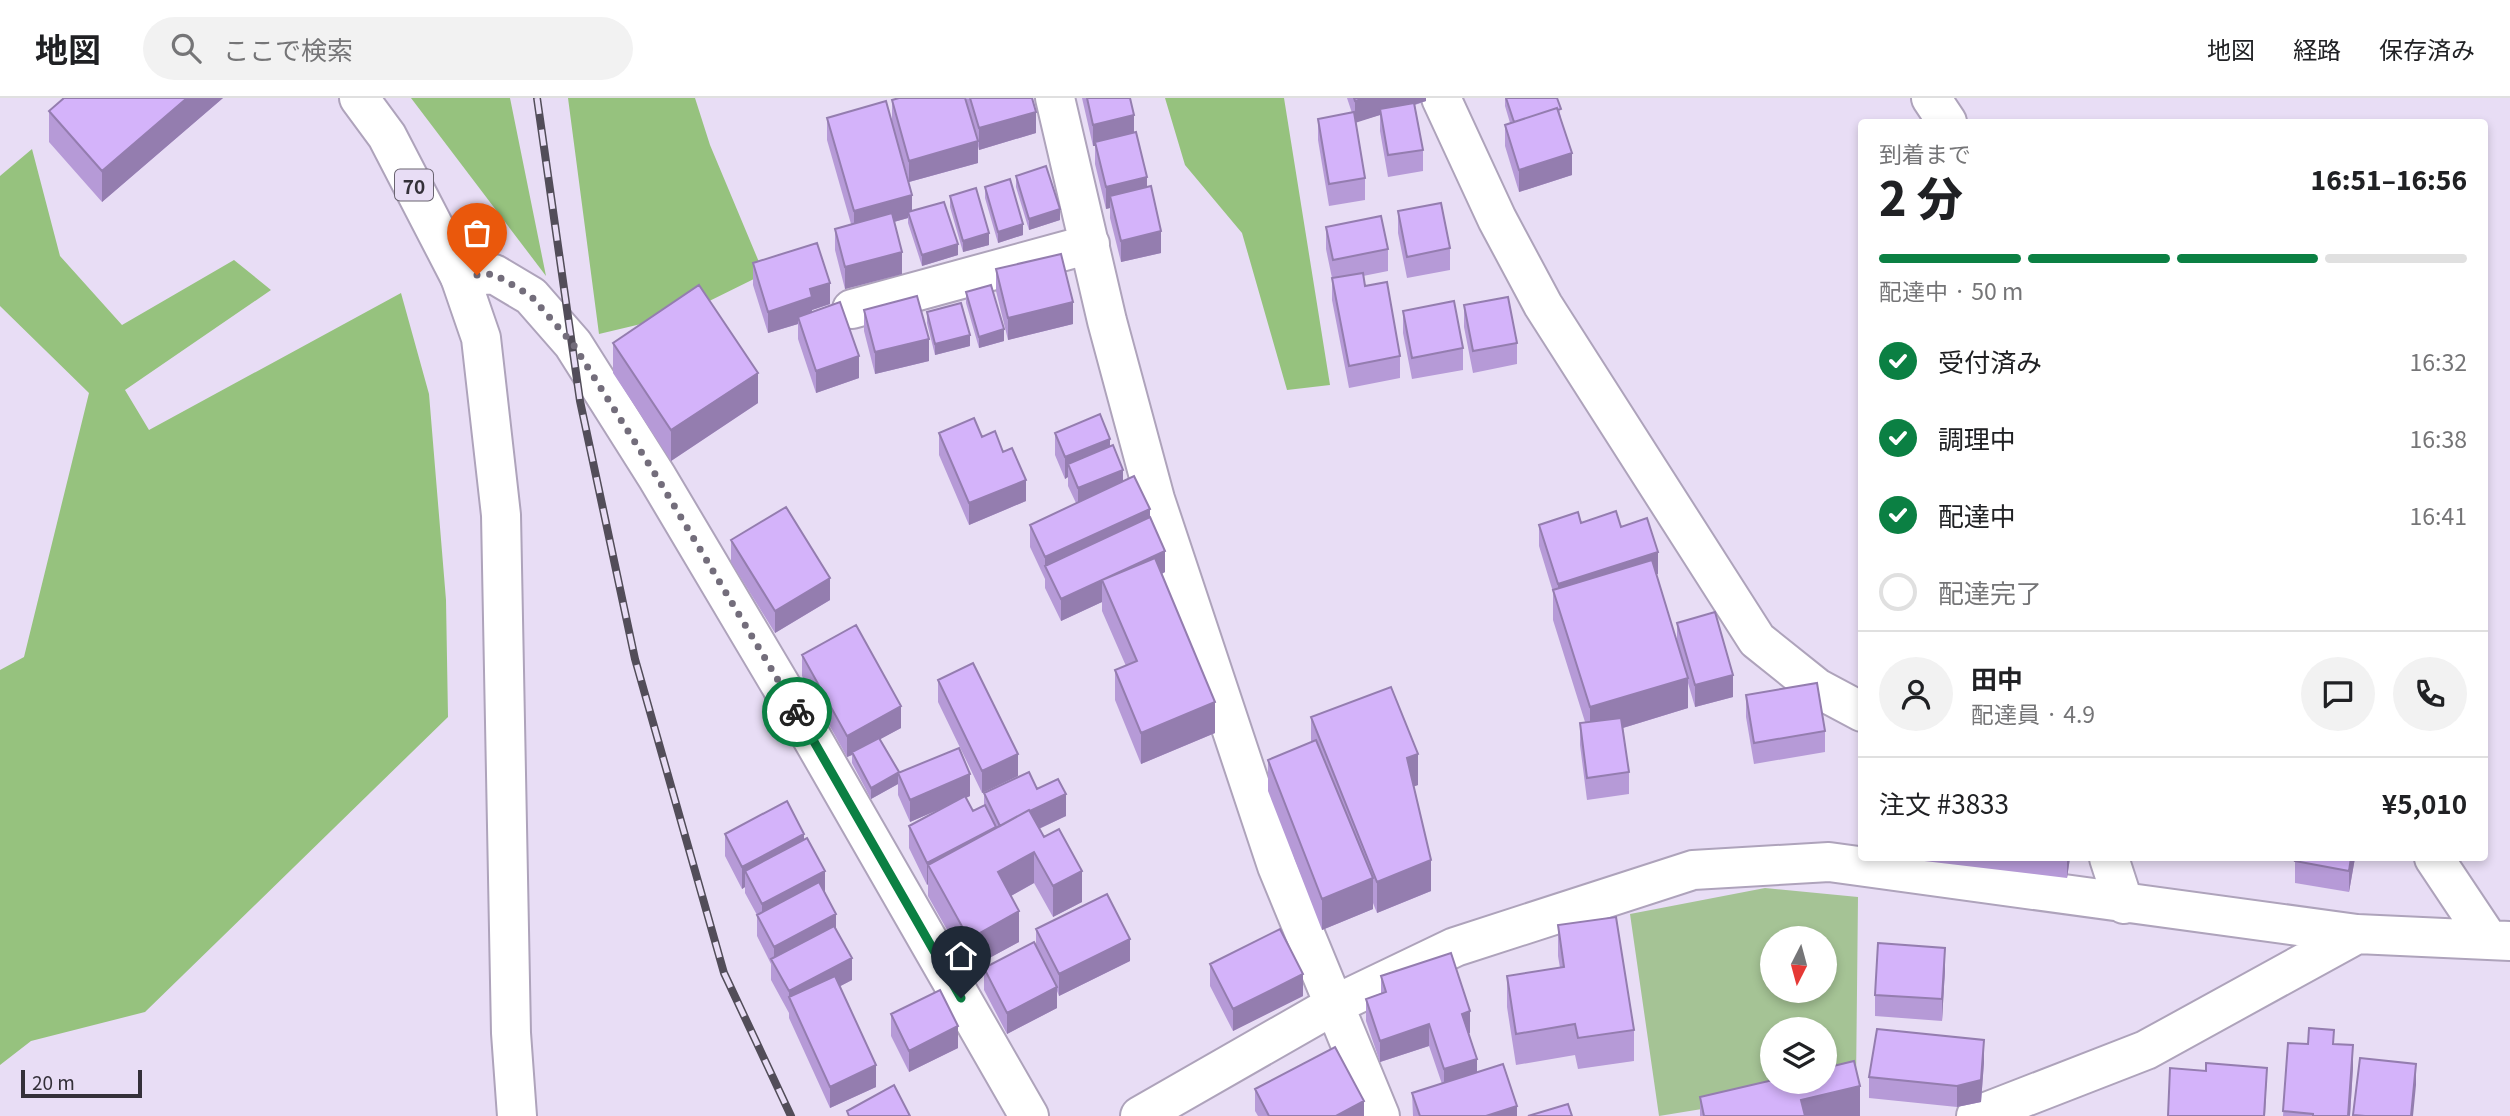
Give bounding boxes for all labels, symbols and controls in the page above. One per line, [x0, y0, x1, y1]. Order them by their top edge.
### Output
search box [143, 17, 633, 80]
text: 地図 [35, 24, 101, 72]
icon: search [167, 29, 205, 67]
text: ここで検索 [223, 30, 353, 67]
text: 地図 [2207, 31, 2255, 66]
text: 経路 [2293, 31, 2341, 66]
text: 保存済み [2379, 31, 2475, 66]
text: 到着まで [1879, 136, 1971, 170]
text: 16:51–16:56 [2311, 160, 2467, 197]
text: 2 分 [1879, 163, 1963, 229]
road number: 70 [395, 170, 433, 200]
pin [447, 203, 507, 275]
icon: bag [458, 214, 496, 252]
text: 配達中 · 50 m [1879, 273, 2023, 307]
icon: check [1879, 342, 1917, 380]
text: 受付済み [1938, 342, 2042, 379]
text: 16:32 [2410, 344, 2467, 378]
icon: check [1879, 419, 1917, 457]
text: 調理中 [1938, 419, 2016, 456]
text: 16:38 [2410, 421, 2467, 455]
icon: check [1879, 496, 1917, 534]
text: 配達中 [1938, 496, 2016, 533]
text: 16:41 [2410, 498, 2467, 532]
text: 配達完了 [1938, 573, 2042, 610]
button: person [1879, 657, 1953, 731]
button: chat [2301, 657, 2375, 731]
button: phone [2393, 657, 2467, 731]
text: 田中 [1971, 659, 2023, 696]
courier [762, 677, 832, 747]
icon: bike [778, 693, 816, 731]
text: 配達員 · 4.9 [1971, 696, 2095, 730]
text: 注文 #3833 [1879, 784, 2009, 821]
text: ¥5,010 [2382, 784, 2467, 821]
pin [931, 926, 991, 998]
north arrow [1760, 926, 1838, 1003]
map controls [1760, 926, 1837, 1094]
icon: home [942, 937, 980, 975]
button: layers [1760, 1017, 1837, 1094]
scale bar [21, 1067, 142, 1099]
text: 20 m [32, 1068, 75, 1095]

